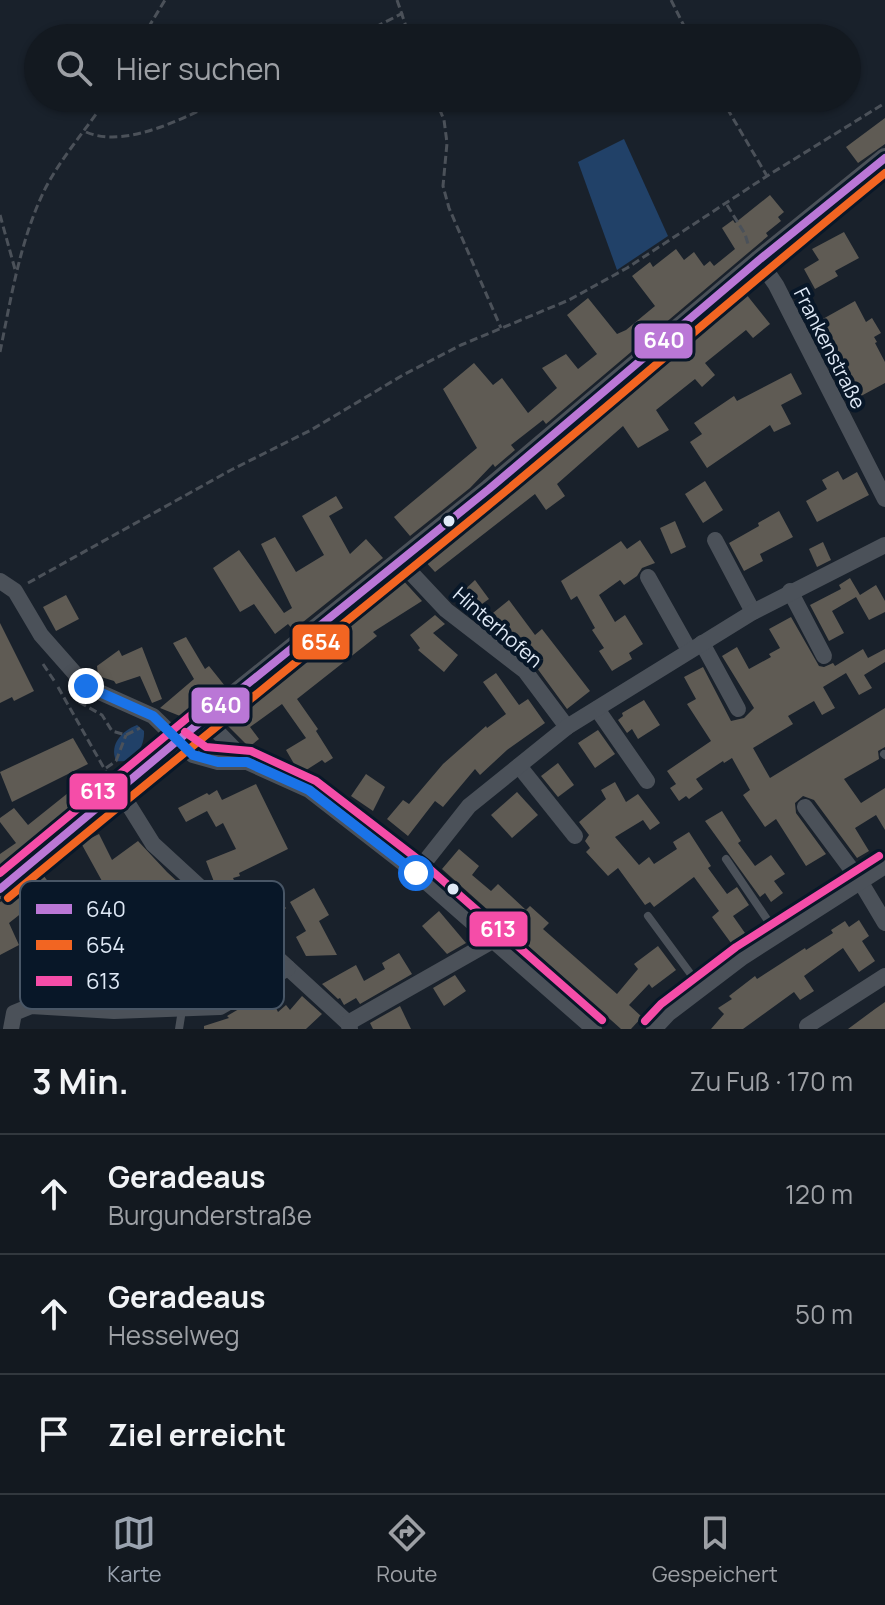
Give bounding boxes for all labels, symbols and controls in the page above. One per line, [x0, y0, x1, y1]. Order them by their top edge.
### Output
search box [24, 24, 861, 112]
icon: search [52, 46, 96, 90]
text: Hier suchen [116, 48, 281, 89]
street label: Frankenstraße [788, 283, 872, 413]
line badge: 640 [633, 322, 694, 360]
text: 640 [643, 325, 685, 355]
unlabelled marker [441, 513, 457, 529]
street label: Hinterhofen [447, 581, 549, 673]
line badge: 654 [291, 623, 351, 661]
text: 654 [301, 627, 341, 657]
route end [68, 668, 104, 704]
line badge: 640 [190, 686, 251, 725]
text: 640 [200, 690, 242, 720]
line badge: 613 [68, 772, 129, 811]
text: 613 [80, 776, 116, 806]
route start [398, 855, 434, 891]
legend [20, 881, 284, 1009]
unlabelled marker [445, 881, 461, 897]
text: 640 [86, 894, 126, 924]
line badge: 613 [468, 910, 529, 948]
text: 613 [480, 914, 516, 944]
text: 654 [86, 930, 125, 960]
text: 613 [86, 966, 120, 996]
text: 3 Min. [32, 1058, 129, 1104]
text: Zu Fuß · 170 m [690, 1063, 853, 1099]
text: Geradeaus [108, 1156, 265, 1197]
icon: ahead [32, 1172, 76, 1216]
text: 120 m [785, 1176, 853, 1212]
text: Burgunderstraße [108, 1197, 312, 1233]
text: Geradeaus [108, 1276, 265, 1317]
icon: ahead [32, 1292, 76, 1336]
text: 50 m [795, 1296, 853, 1332]
text: Hesselweg [108, 1317, 240, 1353]
icon: arrive [32, 1412, 76, 1456]
text: Ziel erreicht [108, 1414, 286, 1455]
tab: Karte [107, 1511, 162, 1589]
tab: Route [376, 1511, 437, 1589]
tab: Gespeichert [652, 1511, 778, 1589]

